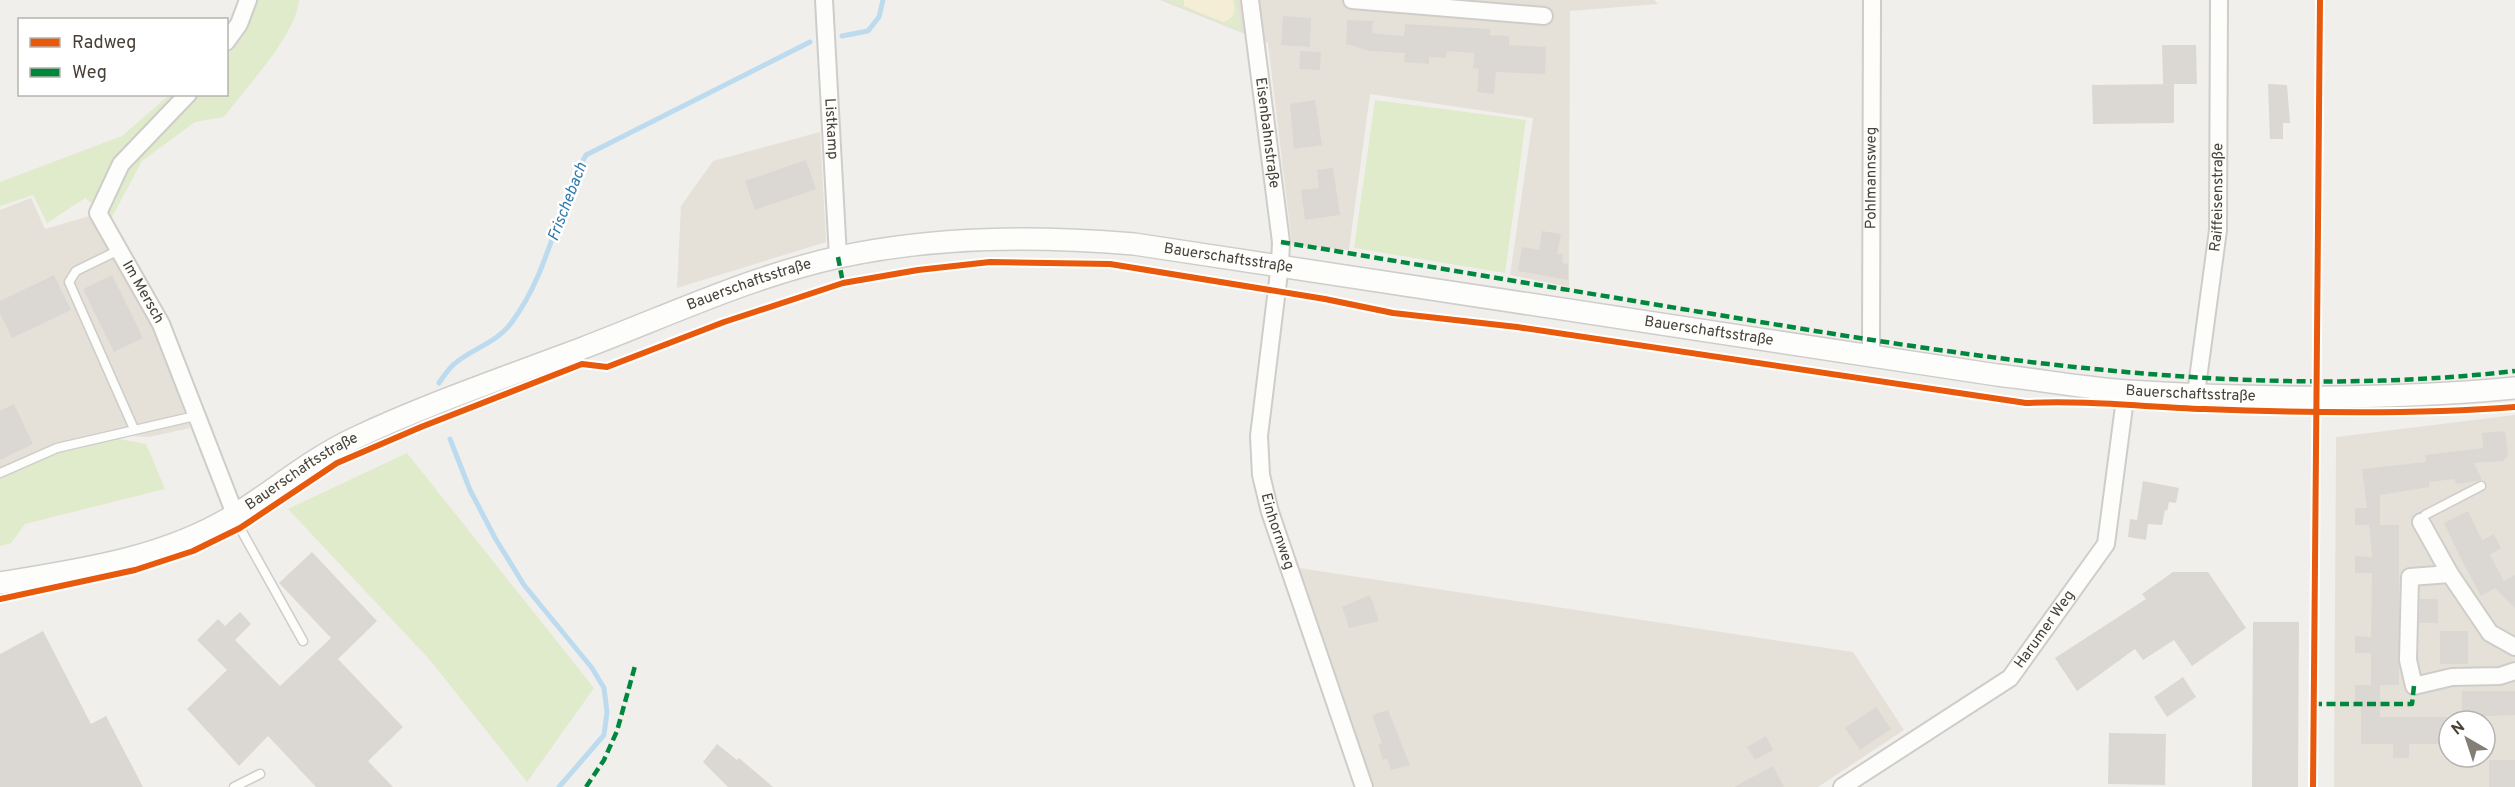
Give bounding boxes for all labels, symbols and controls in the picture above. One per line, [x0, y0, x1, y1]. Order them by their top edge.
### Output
legend [18, 18, 228, 96]
text: Radweg [72, 32, 136, 55]
text: Weg [72, 62, 107, 85]
street label: Eisenbahnstraße [1251, 76, 1284, 190]
street label: Listkamp [820, 98, 842, 160]
street label: Pohlmannsweg [1862, 127, 1881, 229]
street label: Raiffeisenstraße [2206, 143, 2228, 253]
water label: Frischebach [544, 160, 592, 244]
street label: Bauerschaftsstraße [1163, 239, 1294, 278]
street label: Bauerschaftsstraße [684, 255, 813, 315]
street label: Im Mersch [118, 257, 168, 327]
street label: Bauerschaftsstraße [1643, 312, 1775, 350]
street label: Bauerschaftsstraße [2125, 381, 2256, 406]
street label: Bauerschaftsstraße [242, 428, 361, 515]
street label: Einhornweg [1256, 491, 1299, 572]
street label: Harumer Weg [2010, 587, 2079, 672]
north arrow [2437, 709, 2497, 769]
text: N [2448, 718, 2470, 740]

